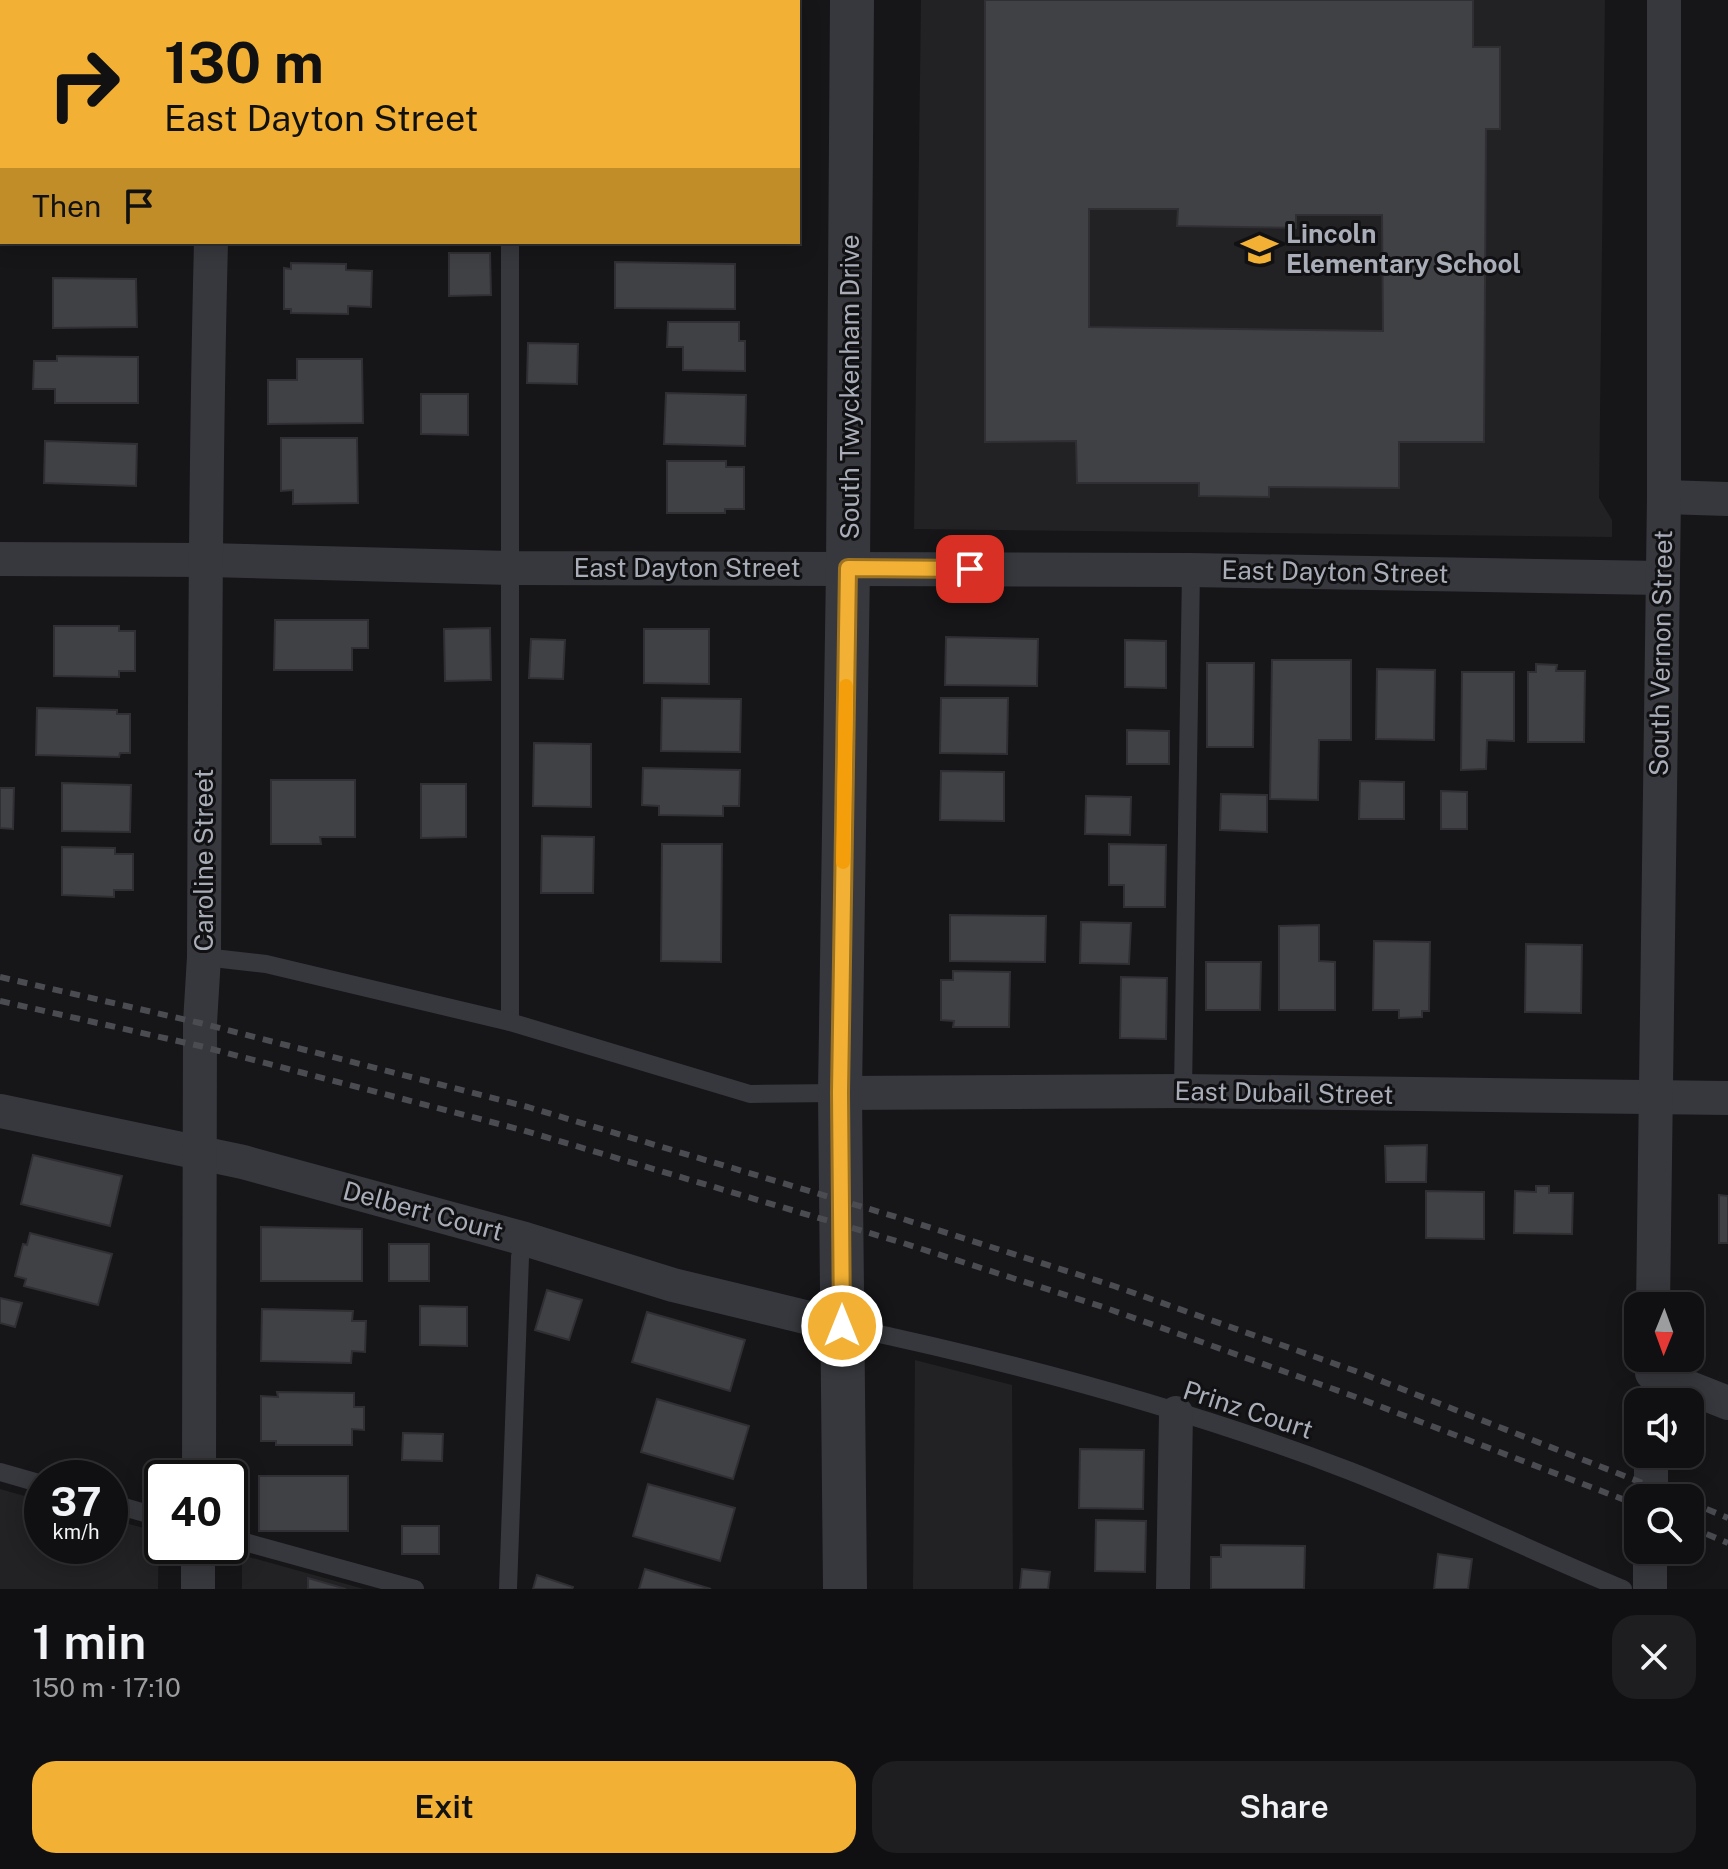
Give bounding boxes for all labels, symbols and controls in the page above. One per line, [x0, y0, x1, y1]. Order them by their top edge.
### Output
text: 130 m [164, 30, 324, 96]
icon: right [32, 32, 136, 136]
text: East Dayton Street [164, 97, 479, 139]
icon: arrive [117, 184, 161, 228]
text: Then [32, 188, 101, 224]
place label: Lincoln Elementary School [1286, 218, 1521, 279]
school or university icon: Lincoln Elementary School [1241, 230, 1279, 268]
street label: South Twyckenham Drive [834, 234, 865, 540]
street label: South Vernon Street [1643, 530, 1678, 776]
pin [936, 535, 1004, 603]
icon: arrive [948, 547, 992, 591]
street label: East Dayton Street [573, 552, 801, 583]
street label: East Dayton Street [1221, 554, 1449, 589]
street label: Caroline Street [188, 769, 219, 951]
street label: East Dubail Street [1174, 1075, 1394, 1110]
street label: Delbert Court [340, 1174, 507, 1247]
position arrow [800, 1284, 884, 1368]
north arrow [1624, 1292, 1704, 1372]
map controls [1624, 1292, 1704, 1564]
street label: Prinz Court [1179, 1374, 1317, 1445]
button: sound [1624, 1388, 1704, 1468]
speed limit sign: 40 [144, 1460, 248, 1564]
text: 37 [51, 1478, 101, 1525]
button: search [1624, 1484, 1704, 1564]
text: km/h [52, 1520, 100, 1544]
text: 1 min [32, 1613, 146, 1670]
button: close [1612, 1615, 1696, 1699]
text: 150 m · 17:10 [32, 1672, 181, 1703]
button: Exit [32, 1761, 856, 1853]
button: Share [872, 1761, 1696, 1853]

